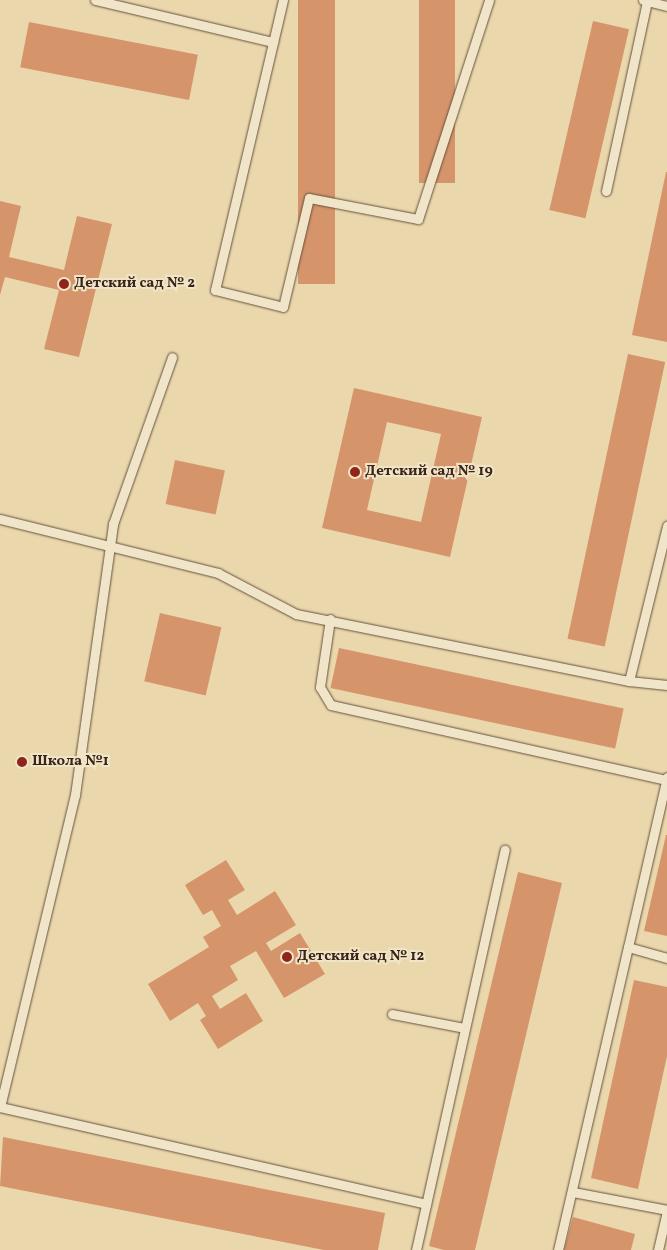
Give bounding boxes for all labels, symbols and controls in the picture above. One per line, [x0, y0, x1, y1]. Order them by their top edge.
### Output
place label: Детский сад № 2 [74, 275, 195, 293]
marker: Детский сад № 2 [58, 278, 70, 290]
place label: Детский сад № 19 [365, 463, 493, 481]
marker: Детский сад № 19 [349, 466, 361, 478]
place label: Школа №1 [32, 753, 109, 771]
marker: Школа №1 [16, 756, 28, 768]
place label: Детский сад № 12 [297, 948, 424, 966]
marker: Детский сад № 12 [281, 951, 293, 963]

